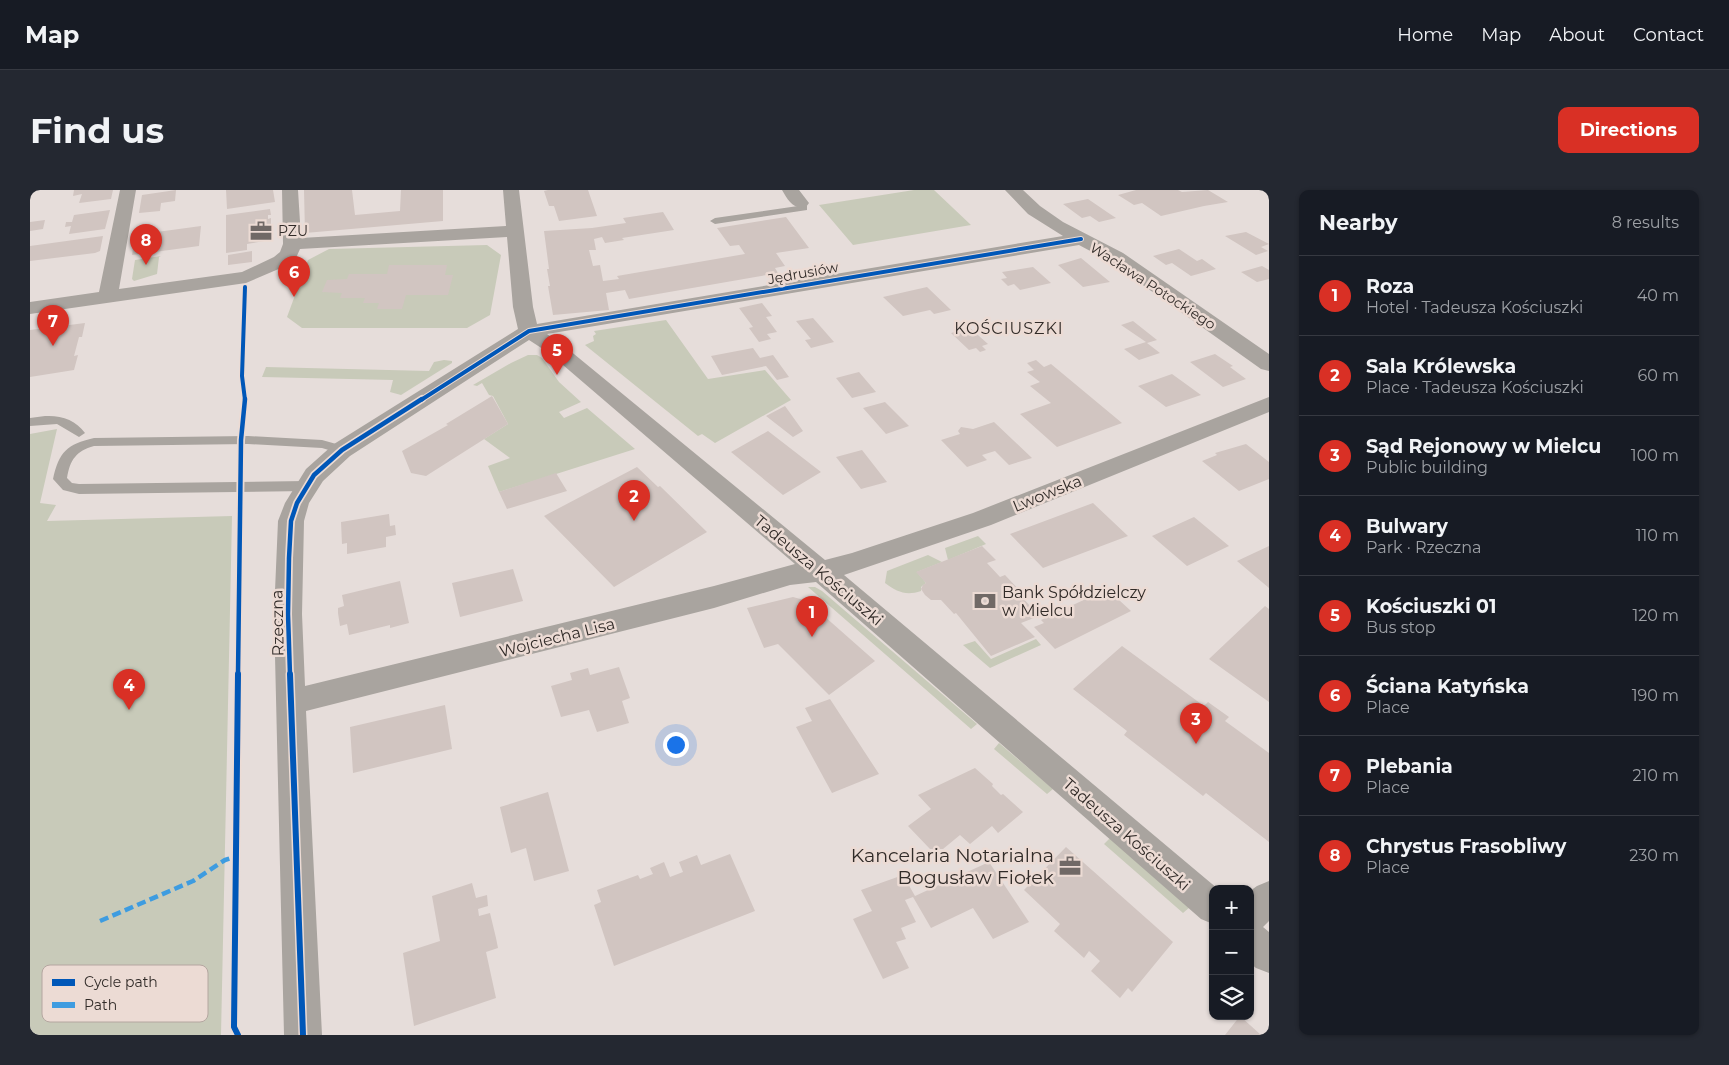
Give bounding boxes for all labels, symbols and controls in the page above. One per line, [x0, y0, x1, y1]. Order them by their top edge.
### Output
text: Map [25, 20, 79, 49]
text: Home [1397, 24, 1453, 46]
text: Map [1481, 24, 1521, 46]
text: About [1549, 24, 1605, 46]
text: Contact [1633, 24, 1704, 46]
button: Directions [1558, 107, 1699, 153]
text: Find us [30, 109, 164, 152]
text: Nearby [1319, 210, 1398, 235]
text: 8 results [1612, 213, 1679, 232]
office icon: PZU [248, 218, 274, 244]
place label: PZU [278, 222, 308, 240]
pin: 8 [130, 224, 162, 265]
street label: Wacława Potockiego [1087, 239, 1220, 334]
pin: 6 [278, 256, 310, 297]
street label: Jędrusiów [765, 258, 840, 288]
text: Roza [1366, 275, 1414, 298]
text: 1 [1332, 286, 1338, 305]
text: 40 m [1637, 286, 1679, 305]
text: Hotel · Tadeusza Kościuszki [1366, 298, 1583, 317]
pin: 7 [37, 305, 69, 346]
district label: KOŚCIUSZKI [954, 319, 1064, 338]
pin: 5 [541, 334, 573, 375]
text: Sala Królewska [1366, 355, 1516, 378]
text: 2 [1330, 366, 1340, 385]
text: 60 m [1637, 366, 1679, 385]
text: Place · Tadeusza Kościuszki [1366, 378, 1584, 397]
text: Sąd Rejonowy w Mielcu [1366, 435, 1601, 458]
text: 3 [1330, 446, 1340, 465]
text: 100 m [1631, 446, 1679, 465]
text: Public building [1366, 458, 1488, 477]
street label: Lwowska [1010, 471, 1085, 516]
pin: 2 [618, 480, 650, 521]
street label: Tadeusza Kościuszki [751, 511, 887, 630]
text: Bulwary [1366, 515, 1448, 538]
text: 4 [1329, 526, 1341, 545]
text: 110 m [1636, 526, 1679, 545]
text: Park · Rzeczna [1366, 538, 1482, 557]
place label: Bank Spółdzielczy w Mielcu [1002, 583, 1146, 620]
bank icon: Bank Spółdzielczy w Mielcu [972, 588, 998, 614]
street label: Rzeczna [267, 590, 288, 656]
text: Kościuszki 01 [1366, 595, 1496, 618]
pin: 1 [796, 596, 828, 637]
text: 5 [1330, 606, 1340, 625]
text: 120 m [1632, 606, 1679, 625]
street label: Wojciecha Lisa [497, 614, 617, 661]
text: Bus stop [1366, 618, 1436, 637]
pin: 4 [113, 669, 145, 710]
text: Ściana Katyńska [1366, 675, 1529, 698]
text: 6 [1330, 686, 1340, 705]
text: 190 m [1632, 686, 1679, 705]
text: Place [1366, 698, 1410, 717]
pin: 3 [1180, 703, 1212, 744]
your location [663, 732, 689, 758]
text: Plebania [1366, 755, 1453, 778]
text: 7 [1330, 766, 1340, 785]
text: 210 m [1632, 766, 1679, 785]
street label: Tadeusza Kościuszki [1059, 774, 1194, 895]
text: Place [1366, 778, 1410, 797]
text: Chrystus Frasobliwy [1366, 835, 1566, 858]
place label: Kancelaria Notarialna Bogusław Fiołek [851, 844, 1055, 889]
text: 8 [1330, 846, 1340, 865]
text: 230 m [1629, 846, 1679, 865]
office icon: Kancelaria Notarialna Bogusław Fiołek [1057, 853, 1083, 879]
text: Place [1366, 858, 1410, 877]
map controls [1209, 885, 1254, 1020]
button: + [1209, 885, 1254, 930]
button: − [1209, 930, 1254, 975]
legend [42, 965, 208, 1022]
text: Cycle path [84, 973, 158, 991]
button: layers [1209, 975, 1254, 1020]
text: Path [84, 996, 117, 1014]

